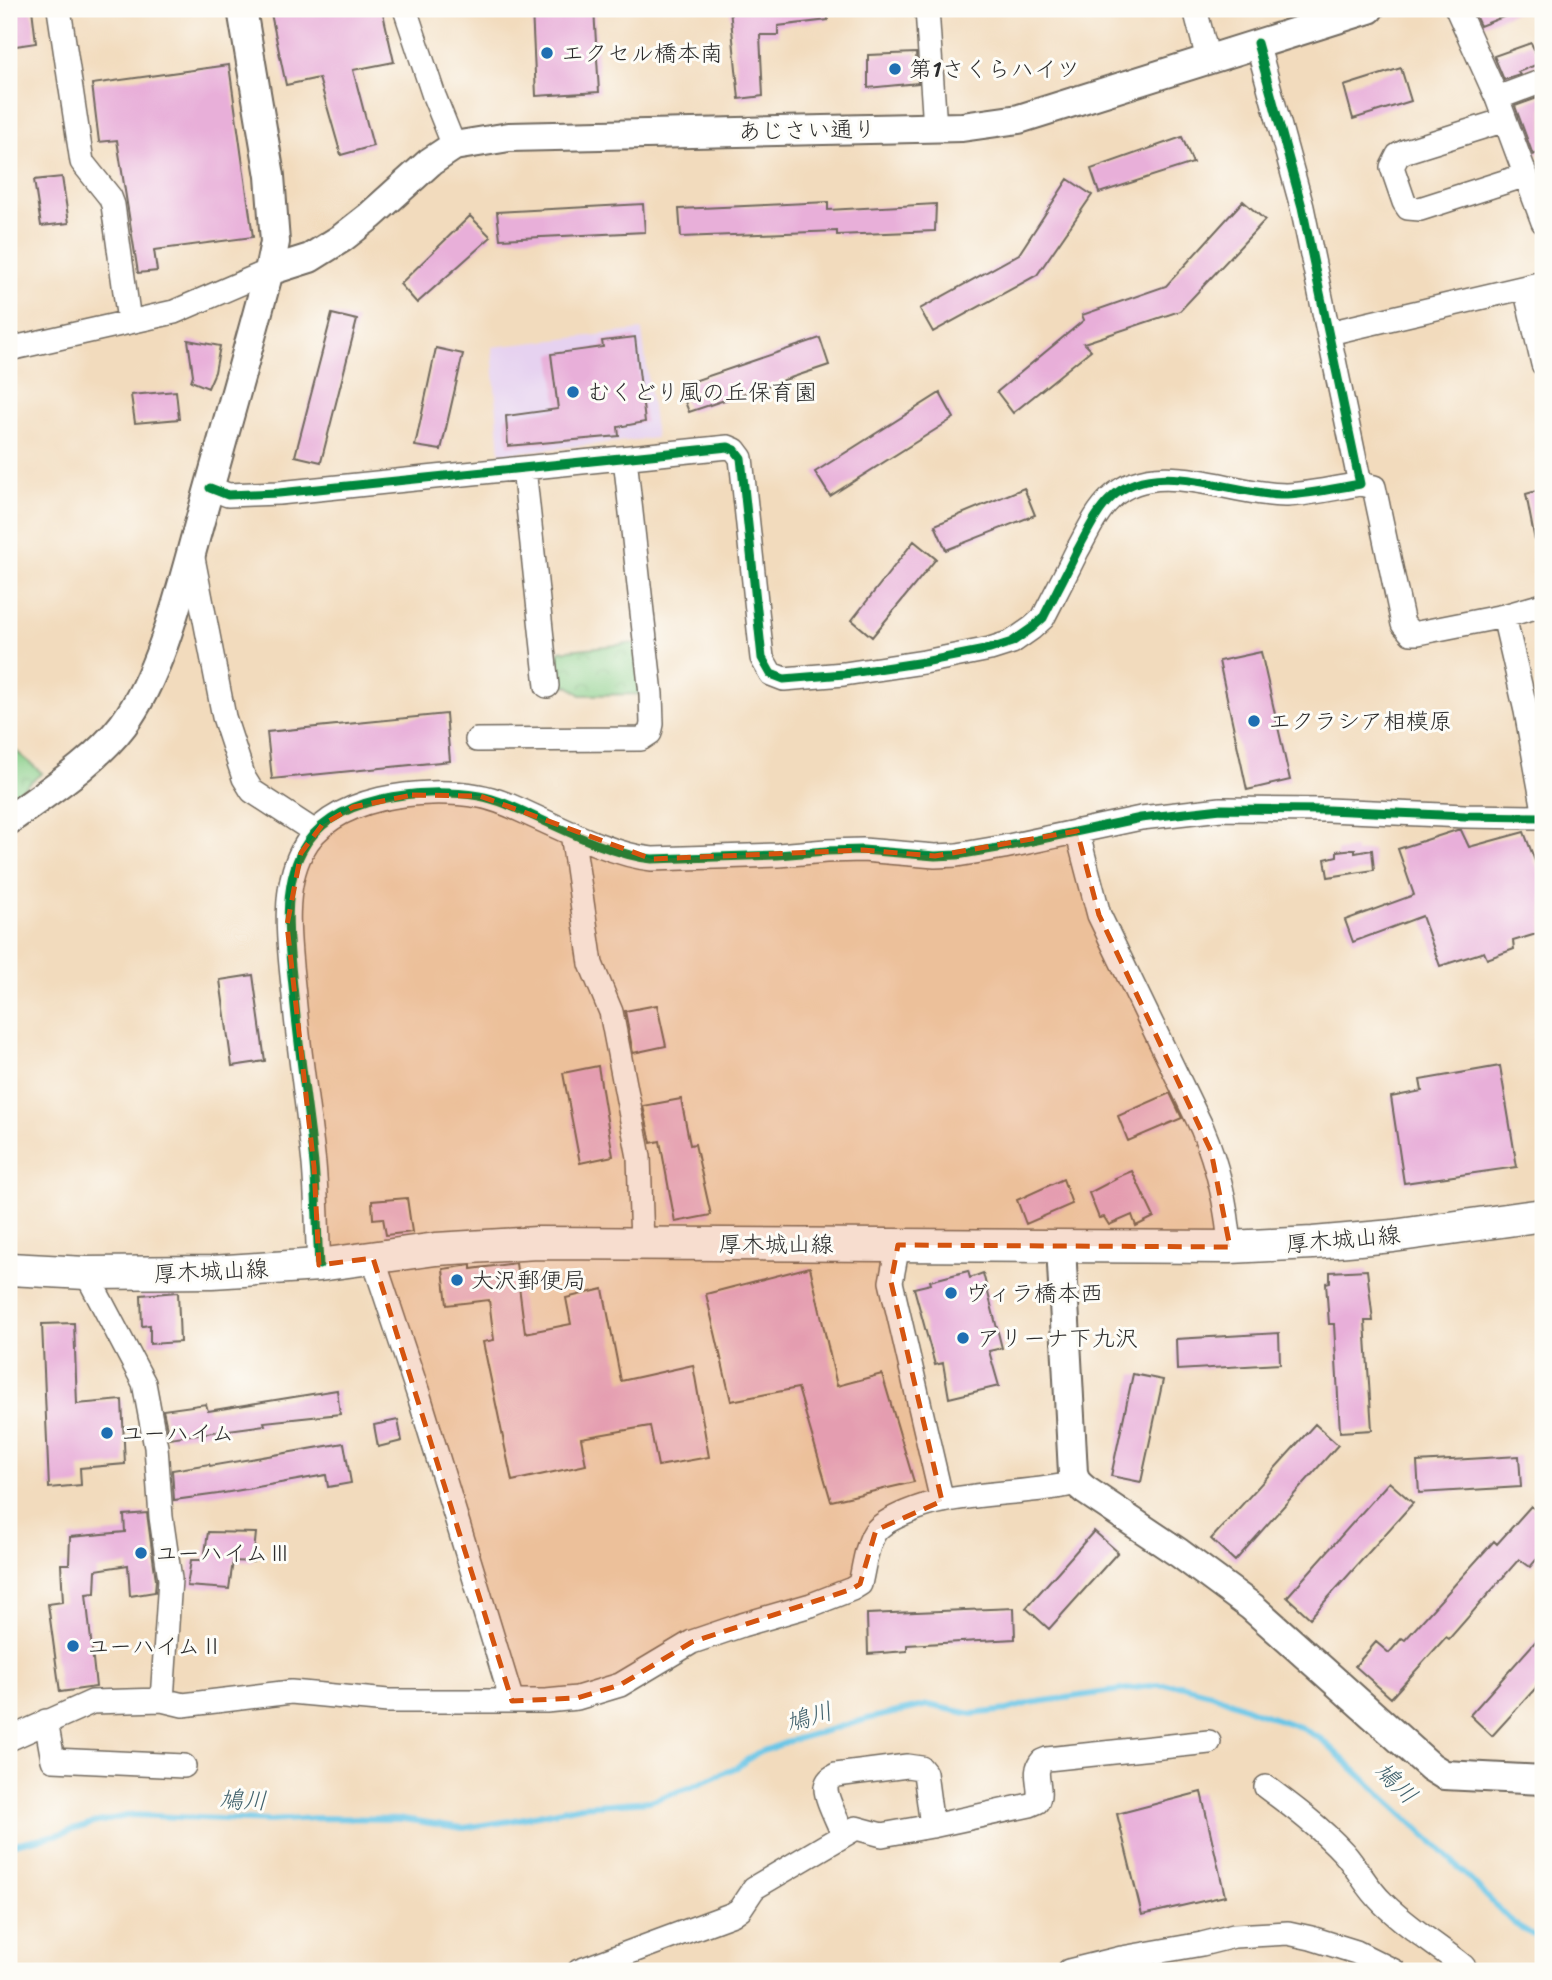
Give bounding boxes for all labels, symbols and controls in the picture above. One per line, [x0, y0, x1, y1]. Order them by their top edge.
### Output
place label: エクセル橋本南 [561, 33, 723, 74]
marker: エクセル橋本南 [539, 45, 555, 61]
place label: 第1さくらハイツ [909, 49, 1080, 90]
marker: 第1さくらハイツ [887, 61, 903, 77]
street label: あじさい通り [738, 109, 876, 152]
place label: むくどり風の丘保育園 [587, 372, 817, 413]
marker: むくどり風の丘保育園 [565, 384, 581, 400]
place label: エクラシア相模原 [1268, 701, 1452, 742]
marker: エクラシア相模原 [1246, 713, 1262, 729]
street label: 厚木城山線 [1284, 1214, 1402, 1265]
street label: 厚木城山線 [719, 1224, 834, 1265]
street label: 厚木城山線 [153, 1248, 270, 1295]
place label: 大沢郵便局 [471, 1260, 586, 1301]
marker: 大沢郵便局 [449, 1272, 465, 1288]
place label: ヴィラ橋本西 [965, 1273, 1103, 1314]
marker: ヴィラ橋本西 [943, 1285, 959, 1301]
place label: アリーナ下九沢 [977, 1318, 1138, 1359]
marker: アリーナ下九沢 [955, 1330, 971, 1346]
place label: ユーハイム [121, 1413, 234, 1454]
marker: ユーハイム [99, 1425, 115, 1441]
place label: ユーハイムⅢ [155, 1533, 291, 1574]
marker: ユーハイムⅢ [133, 1545, 149, 1561]
place label: ユーハイムⅡ [87, 1626, 223, 1667]
marker: ユーハイムⅡ [65, 1638, 81, 1654]
water label: 鳩川 [780, 1690, 838, 1744]
water label: 鳩川 [1364, 1751, 1428, 1815]
water label: 鳩川 [218, 1778, 268, 1822]

